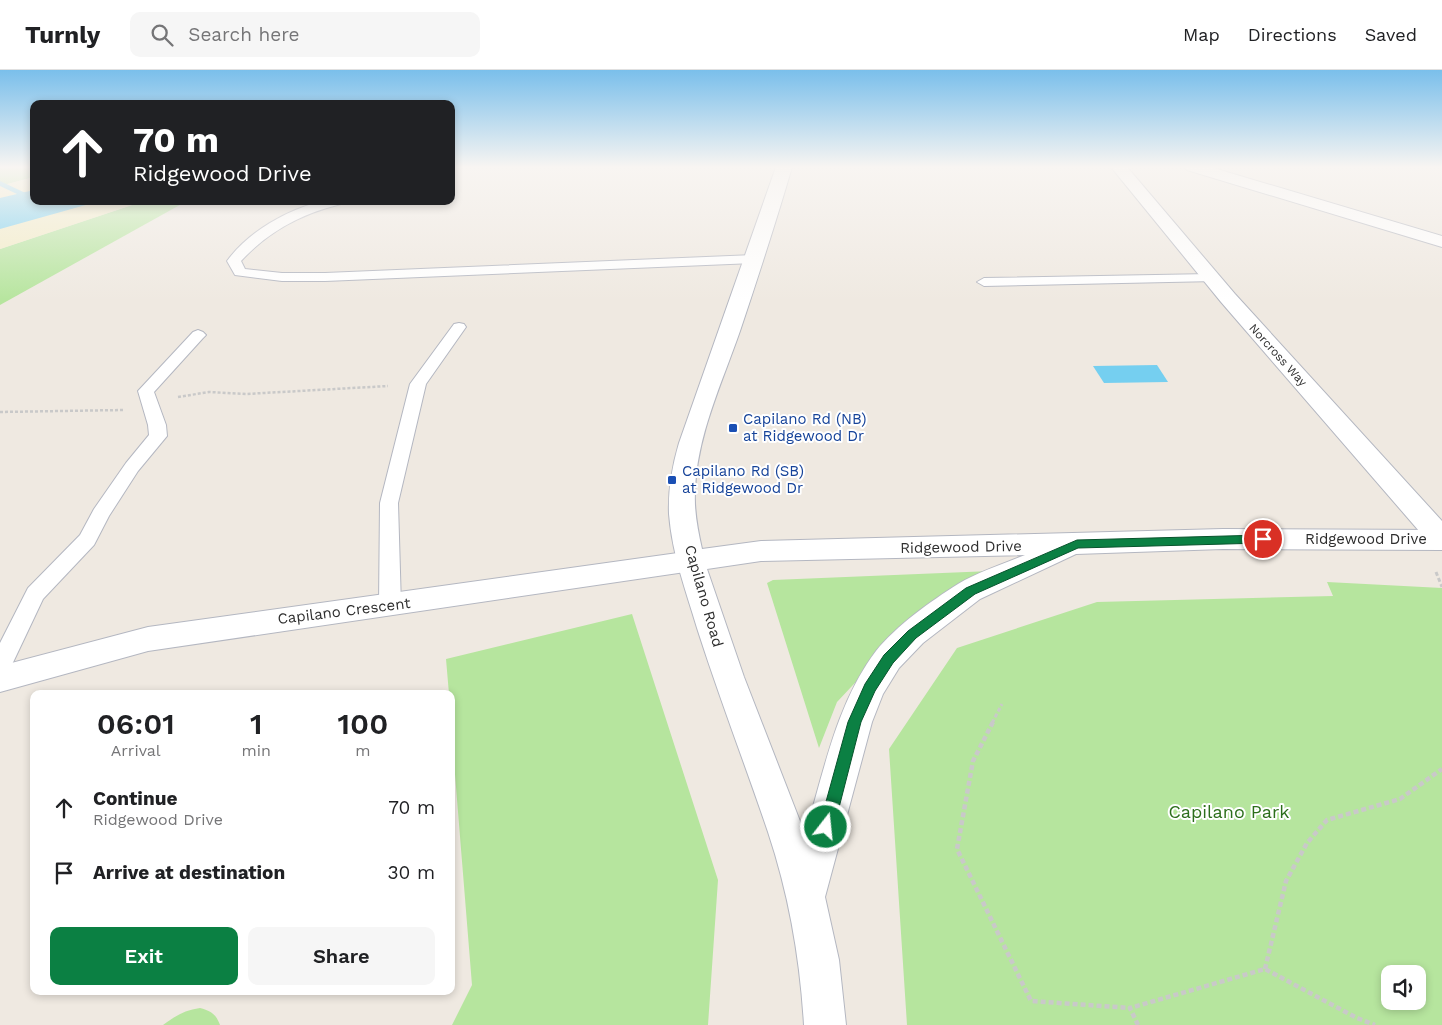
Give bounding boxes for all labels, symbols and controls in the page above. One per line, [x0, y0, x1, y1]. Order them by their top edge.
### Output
search box [130, 12, 480, 57]
text: Turnly [25, 21, 100, 49]
icon: search [148, 21, 176, 49]
text: Search here [188, 23, 300, 46]
text: Map [1183, 24, 1220, 45]
text: Directions [1248, 24, 1337, 45]
text: Saved [1365, 24, 1417, 45]
text: 70 m [133, 119, 219, 161]
icon: ahead [50, 120, 115, 185]
text: Ridgewood Drive [133, 161, 312, 186]
street label: Norcross Way [1246, 321, 1310, 390]
place label: Capilano Rd (NB) at Ridgewood Dr [743, 410, 867, 445]
marker: Capilano Rd (NB) at Ridgewood Dr [727, 422, 739, 434]
place label: Capilano Rd (SB) at Ridgewood Dr [682, 462, 804, 497]
marker: Capilano Rd (SB) at Ridgewood Dr [666, 474, 678, 486]
pin [1242, 518, 1284, 560]
icon: arrive [1249, 525, 1277, 553]
street label: Ridgewood Drive [1305, 530, 1427, 548]
street label: Ridgewood Drive [900, 537, 1022, 557]
street label: Capilano Road [681, 543, 727, 649]
street label: Capilano Crescent [276, 594, 412, 628]
text: 06:01 [97, 706, 175, 741]
text: 1 [250, 706, 262, 741]
text: 100 [338, 706, 388, 741]
text: Arrival [111, 741, 161, 760]
text: min [241, 741, 271, 760]
text: m [355, 741, 371, 760]
text: Continue [93, 787, 177, 810]
icon: ahead [50, 794, 78, 822]
text: 70 m [388, 796, 435, 819]
position arrow [799, 800, 851, 852]
park label: Capilano Park [1168, 801, 1290, 822]
text: Ridgewood Drive [93, 810, 223, 829]
icon: arrive [50, 859, 78, 887]
text: Arrive at destination [93, 861, 285, 884]
text: 30 m [388, 861, 435, 884]
button: Exit [50, 927, 238, 985]
button: Share [248, 927, 435, 985]
map controls [1381, 965, 1426, 1010]
button: sound [1381, 965, 1426, 1010]

